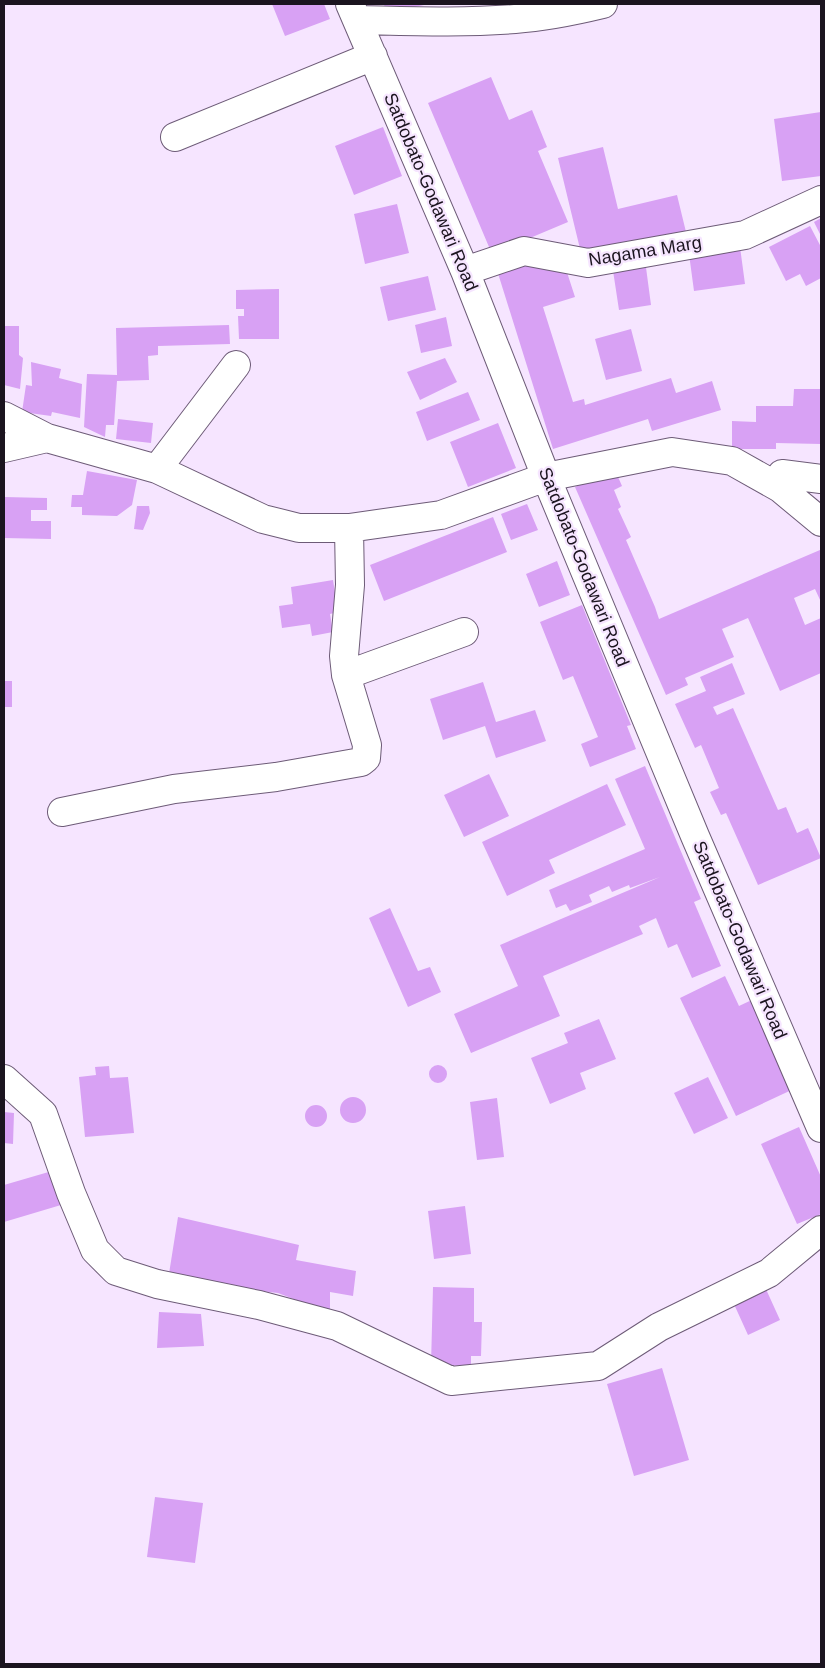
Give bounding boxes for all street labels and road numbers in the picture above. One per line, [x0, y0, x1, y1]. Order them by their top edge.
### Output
street label: Satdobato-Godawari Road [380, 90, 482, 294]
street label: Nagama Marg [587, 232, 703, 270]
street label: Satdobato-Godawari Road [535, 464, 633, 670]
street label: Satdobato-Godawari Road [689, 838, 791, 1042]

